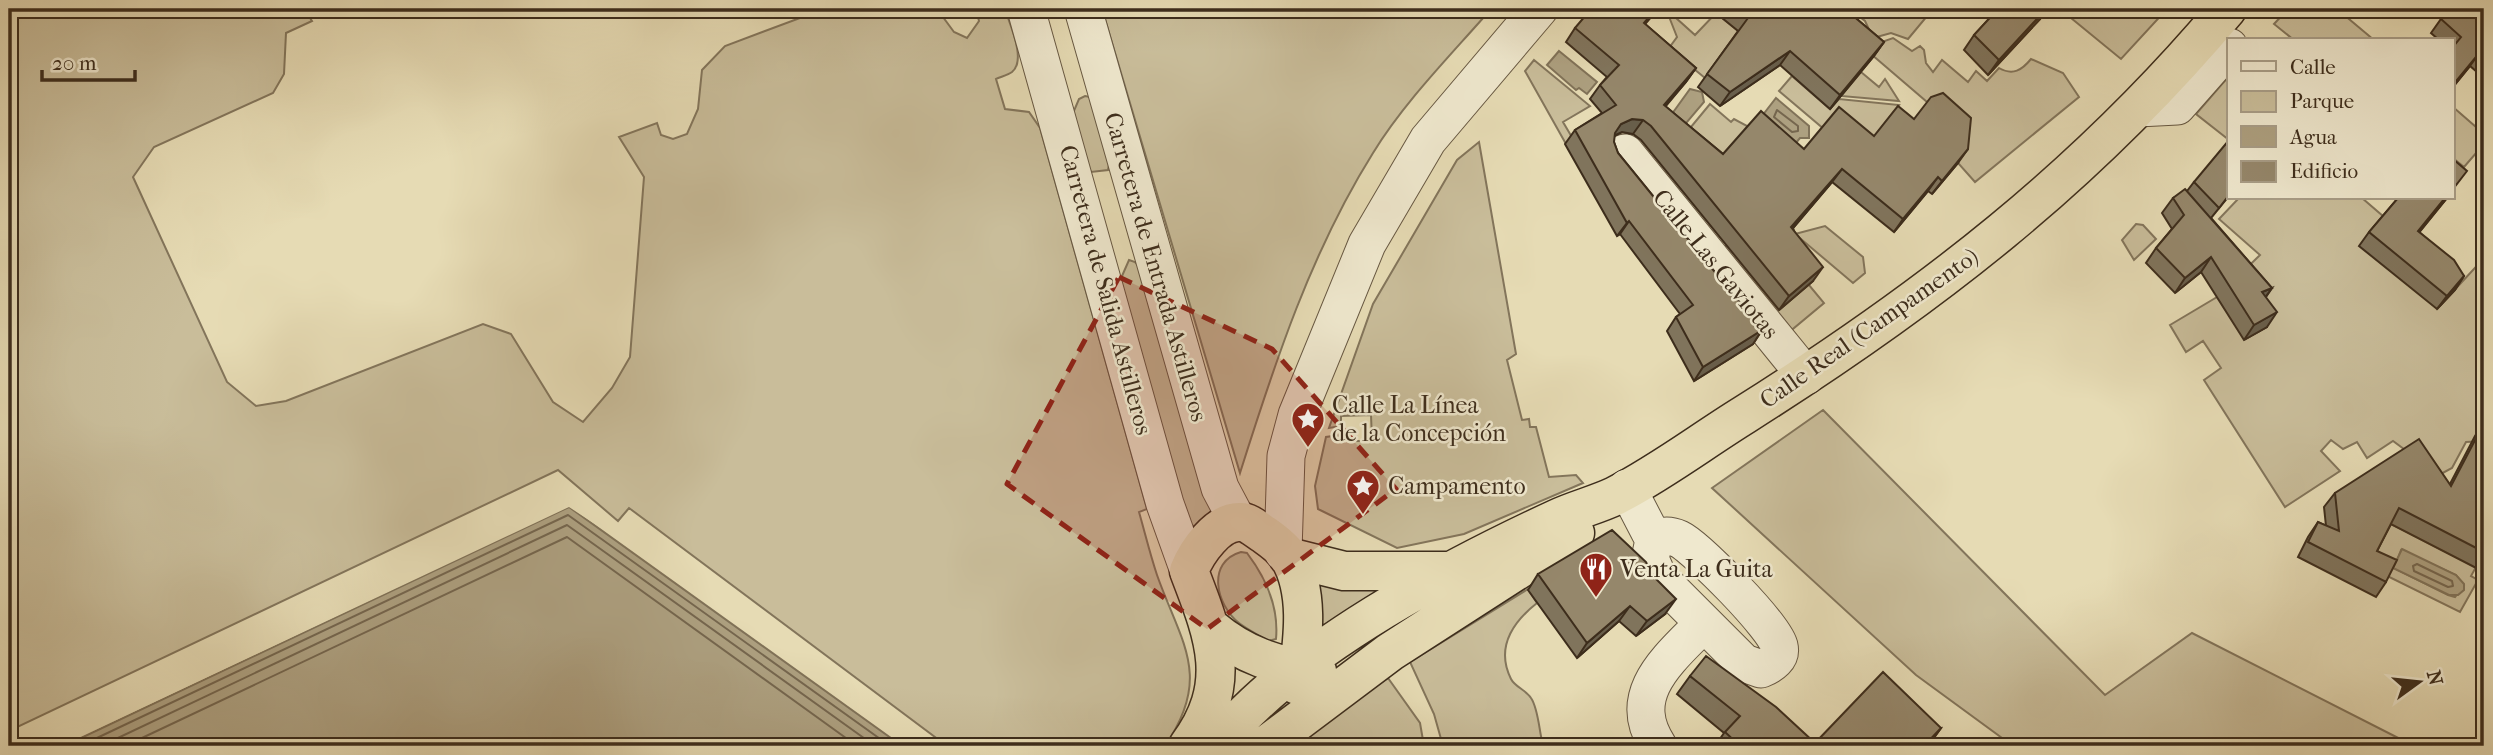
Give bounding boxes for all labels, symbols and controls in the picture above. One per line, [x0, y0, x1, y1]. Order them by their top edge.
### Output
scale bar [42, 38, 135, 82]
legend [2227, 38, 2454, 200]
text: 20 m [52, 51, 97, 75]
text: Calle [2290, 55, 2336, 79]
text: Parque [2290, 89, 2354, 113]
street label: Carretera de Entrada Astilleros [1098, 109, 1214, 425]
text: Agua [2289, 125, 2337, 149]
street label: Carretera de Salida Astilleros [1054, 142, 1158, 438]
text: Edificio [2290, 159, 2358, 183]
street label: Calle Las Gaviotas [1647, 184, 1785, 344]
street label: Calle Real (Campamento) [1754, 242, 1984, 414]
place label: Calle La Línea de la Concepción [1332, 391, 1506, 447]
place icon: Calle La Línea de la Concepción [1289, 400, 1327, 449]
place icon: Campamento [1344, 467, 1382, 516]
place label: Campamento [1388, 472, 1526, 500]
restaurant icon: Venta La Guita [1577, 550, 1615, 599]
place label: Venta La Guita [1619, 555, 1774, 583]
north arrow [2384, 646, 2454, 716]
text: N [2422, 668, 2447, 688]

